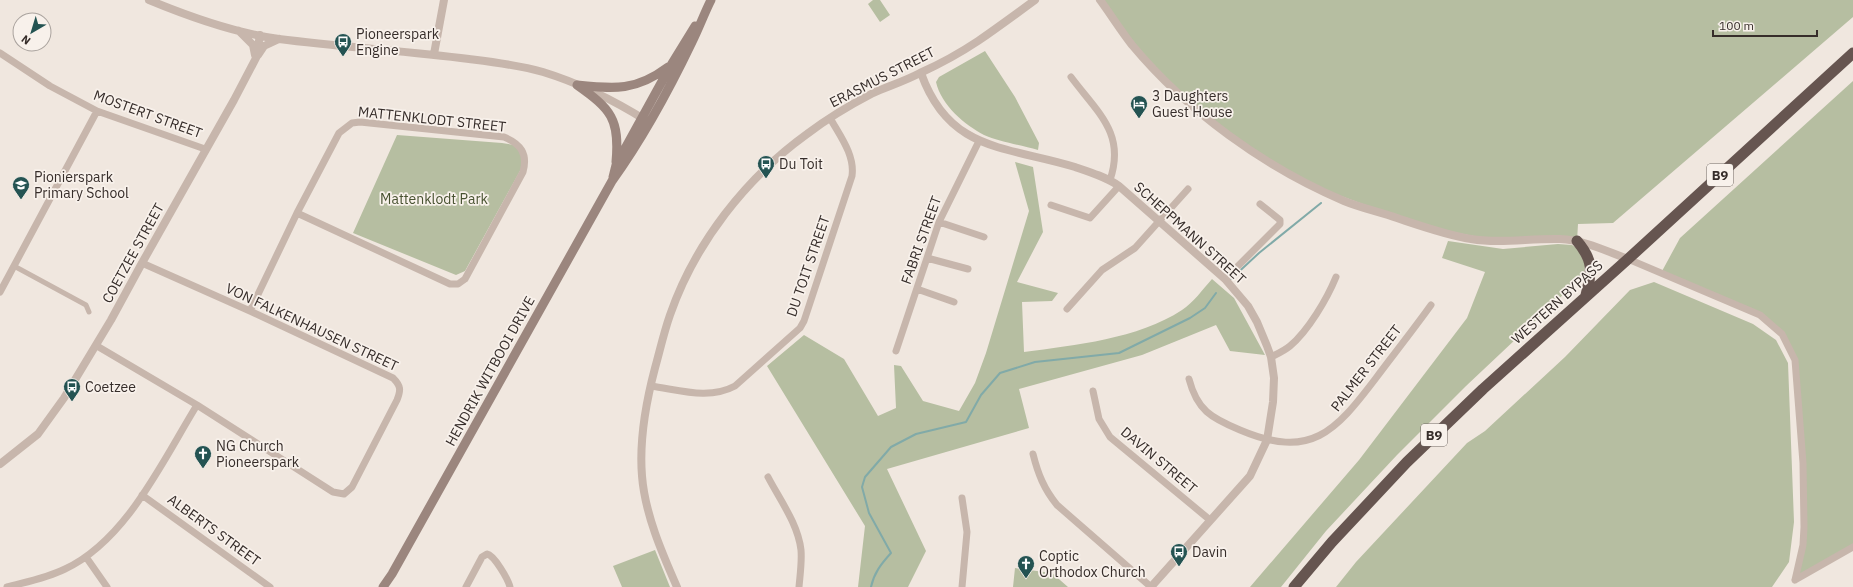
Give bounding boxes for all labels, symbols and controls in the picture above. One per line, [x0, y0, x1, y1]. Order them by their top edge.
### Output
north arrow [12, 12, 52, 52]
scale bar [1713, 12, 1817, 38]
text: 100 m [1719, 18, 1754, 33]
place label: Pioneerspark Engine [356, 25, 440, 59]
text: N [18, 32, 33, 48]
bus stop icon: Pioneerspark Engine [333, 32, 353, 57]
street label: ERASMUS STREET [826, 43, 938, 111]
street label: MOSTERT STREET [91, 86, 205, 142]
place label: 3 Daughters Guest House [1152, 87, 1233, 121]
hotel icon: 3 Daughters Guest House [1129, 94, 1149, 119]
street label: MATTENKLODT STREET [357, 102, 507, 136]
bus stop icon: Du Toit [756, 154, 776, 179]
place label: Du Toit [779, 155, 823, 173]
road number: B9 [1707, 164, 1733, 186]
place label: Pionierspark Primary School [34, 168, 129, 202]
school or university icon: Pionierspark Primary School [11, 175, 31, 200]
street label: SCHEPPMANN STREET [1130, 178, 1250, 288]
park label: Mattenklodt Park [380, 190, 489, 208]
street label: FABRI STREET [897, 193, 945, 287]
street label: COETZEE STREET [98, 200, 168, 306]
street label: DU TOIT STREET [782, 213, 834, 319]
street label: WESTERN BYPASS [1508, 256, 1606, 348]
street label: VON FALKENHAUSEN STREET [223, 279, 401, 375]
street label: HENDRIK WITBOOI DRIVE [441, 293, 539, 449]
street label: PALMER STREET [1327, 321, 1405, 415]
bus stop icon: Coetzee [62, 377, 82, 402]
place label: Coetzee [85, 378, 136, 396]
street label: DAVIN STREET [1117, 423, 1201, 497]
road number: B9 [1421, 424, 1447, 446]
place label: NG Church Pioneerspark [216, 437, 300, 471]
church icon: NG Church Pioneerspark [193, 444, 213, 469]
street label: ALBERTS STREET [164, 490, 264, 570]
bus stop icon: Davin [1169, 542, 1189, 567]
place label: Davin [1192, 543, 1227, 561]
place label: Coptic Orthodox Church [1039, 547, 1146, 581]
church icon: Coptic Orthodox Church [1016, 554, 1036, 579]

